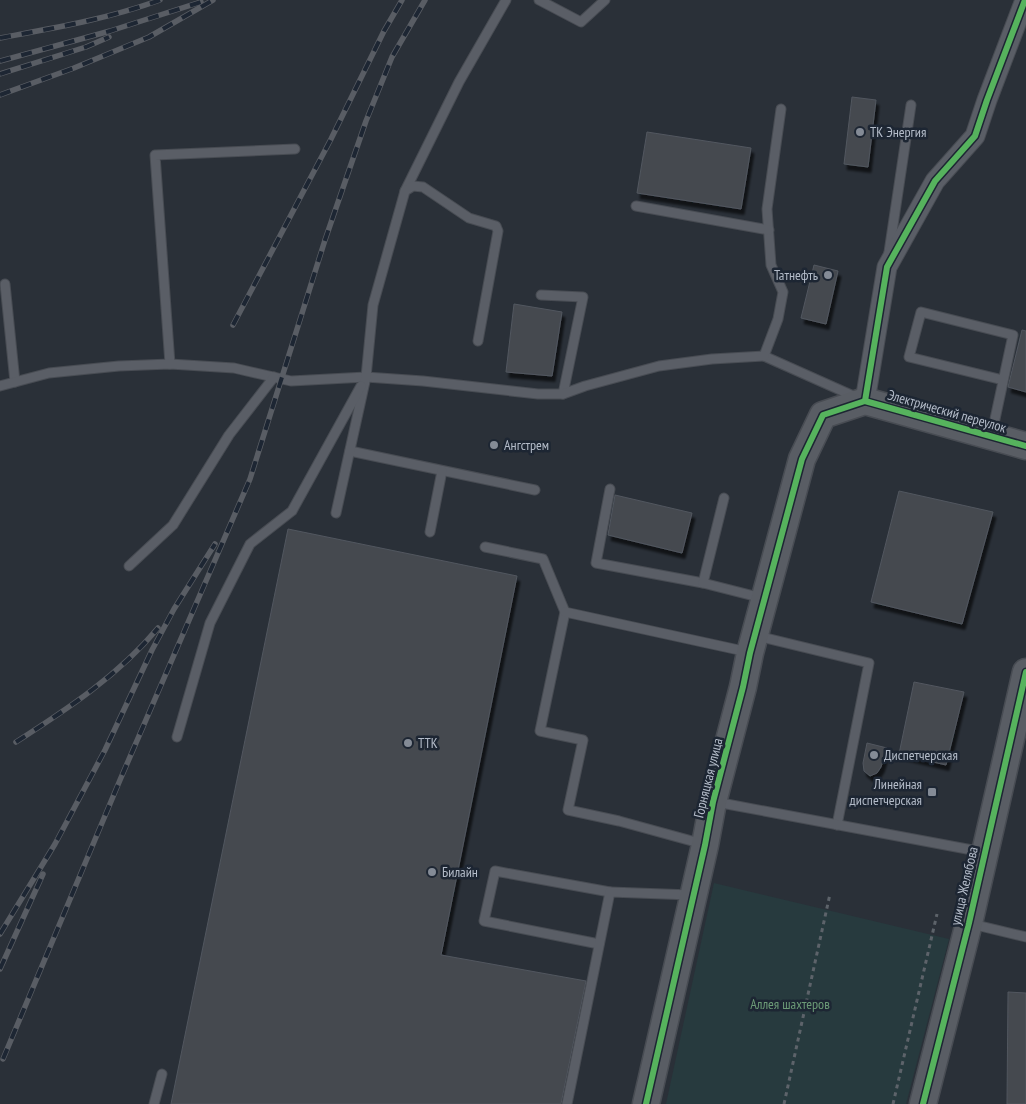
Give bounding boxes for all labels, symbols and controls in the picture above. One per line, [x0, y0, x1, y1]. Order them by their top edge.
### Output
place label: ТК Энергия [870, 123, 926, 141]
marker: ТК Энергия [854, 126, 866, 138]
place label: Татнефть [774, 266, 818, 284]
marker: Татнефть [822, 269, 834, 281]
street label: Электрический переулок [886, 385, 1009, 437]
place label: Ангстрем [504, 436, 549, 454]
marker: Ангстрем [488, 439, 500, 451]
place label: ТТК [418, 734, 438, 752]
street label: Горняцкая улица [689, 736, 727, 820]
marker: ТТК [402, 737, 414, 749]
place label: Диспетчерская [884, 746, 958, 764]
marker: Диспетчерская [868, 749, 880, 761]
place label: Линейная диспетчерская [850, 775, 922, 809]
marker: Линейная диспетчерская [926, 786, 938, 798]
street label: улица Желябова [946, 845, 982, 927]
place label: Билайн [442, 863, 478, 881]
marker: Билайн [426, 866, 438, 878]
park label: Аллея шахтеров [750, 995, 830, 1013]

